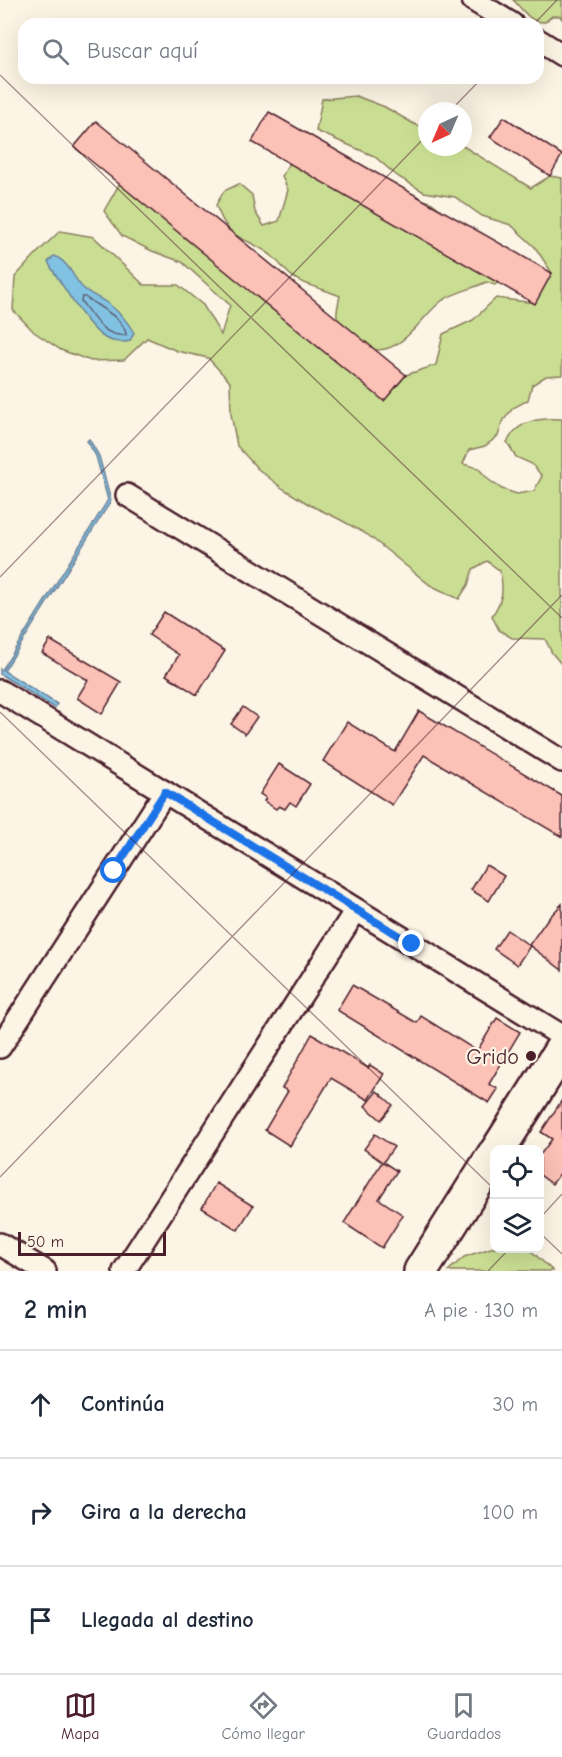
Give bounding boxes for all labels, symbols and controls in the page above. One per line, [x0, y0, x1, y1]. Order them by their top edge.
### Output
search box [18, 18, 544, 84]
icon: search [39, 35, 72, 68]
text: Buscar aquí [87, 38, 198, 64]
north arrow [418, 102, 472, 156]
route start [100, 857, 126, 883]
route end [398, 930, 424, 956]
place label: Grido [466, 1044, 519, 1070]
marker: Grido [524, 1049, 538, 1063]
map controls [490, 1145, 544, 1253]
button: locate [490, 1145, 544, 1199]
button: layers [490, 1199, 544, 1253]
scale bar [18, 1229, 166, 1256]
text: 50 m [27, 1233, 64, 1251]
text: 2 min [24, 1295, 87, 1325]
text: A pie · 130 m [424, 1299, 538, 1322]
icon: ahead [24, 1388, 57, 1421]
text: Continúa [81, 1391, 165, 1417]
text: 30 m [492, 1393, 538, 1416]
icon: right [24, 1496, 57, 1529]
text: Gira a la derecha [81, 1499, 247, 1525]
text: 100 m [483, 1501, 538, 1524]
icon: arrive [24, 1604, 57, 1637]
text: Llegada al destino [81, 1607, 254, 1633]
tab: Mapa [61, 1689, 99, 1743]
tab: Cómo llegar [221, 1689, 305, 1743]
tab: Guardados [427, 1689, 501, 1743]

